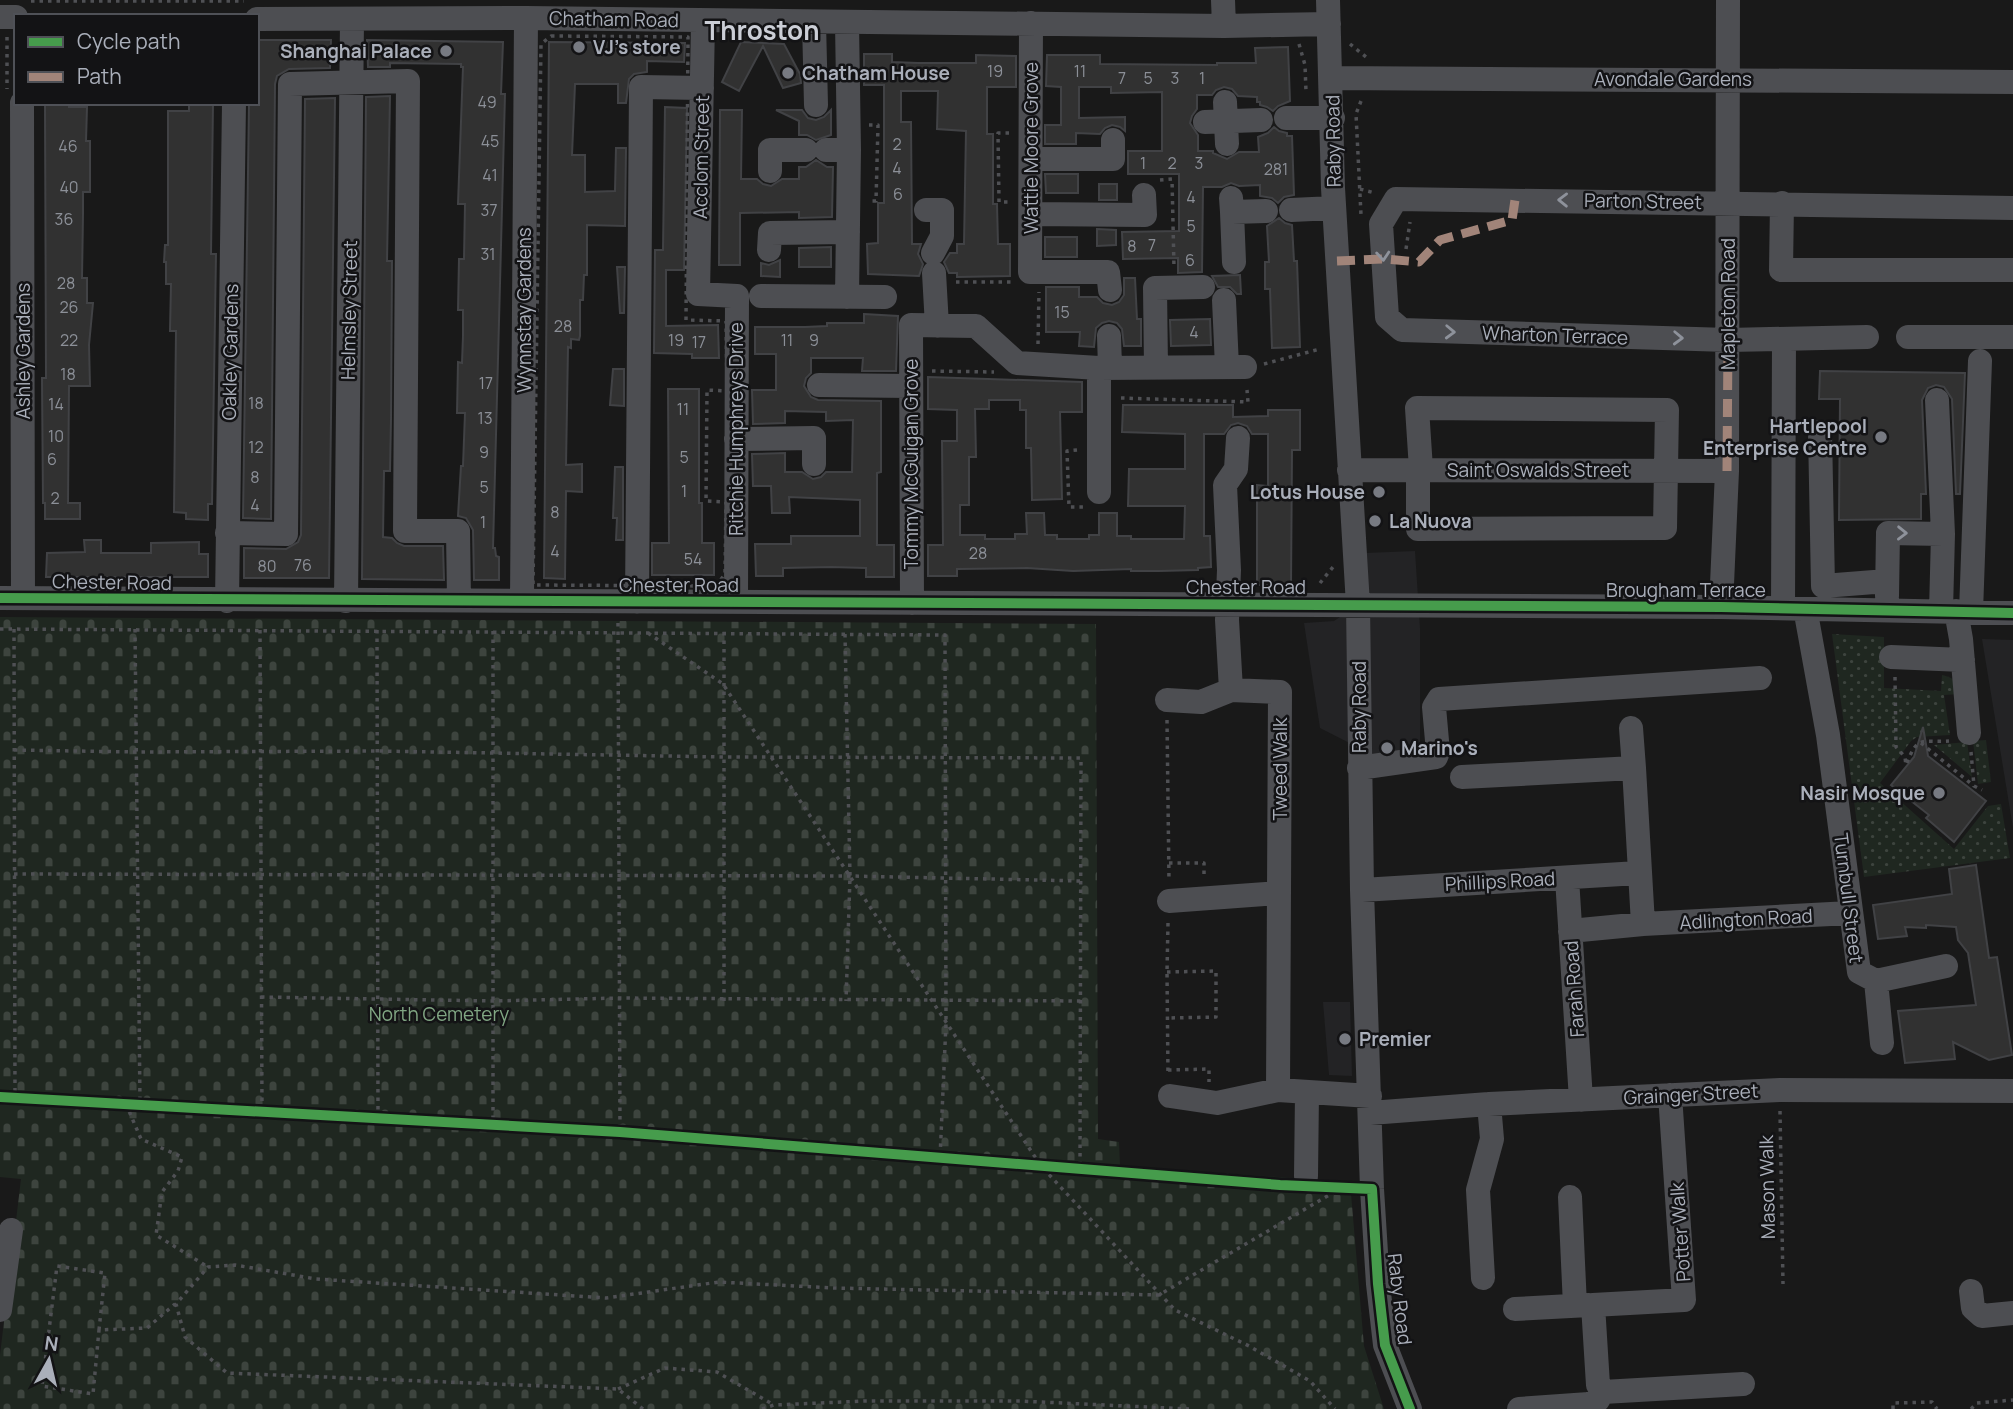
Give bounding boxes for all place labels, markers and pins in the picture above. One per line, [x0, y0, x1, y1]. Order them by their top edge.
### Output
place label: VJ's store [593, 34, 681, 60]
place label: Shanghai Palace [280, 38, 432, 64]
marker: VJ's store [571, 39, 587, 55]
marker: Shanghai Palace [438, 43, 454, 59]
place label: Chatham House [802, 60, 950, 86]
marker: Chatham House [780, 65, 796, 81]
place label: Hartlepool Enterprise Centre [1703, 413, 1867, 461]
marker: Hartlepool Enterprise Centre [1873, 429, 1889, 445]
place label: Lotus House [1250, 479, 1365, 505]
marker: Lotus House [1371, 484, 1387, 500]
place label: La Nuova [1389, 508, 1472, 534]
marker: La Nuova [1367, 513, 1383, 529]
place label: Marino's [1401, 735, 1478, 761]
marker: Marino's [1379, 740, 1395, 756]
place label: Nasir Mosque [1800, 780, 1925, 806]
marker: Nasir Mosque [1931, 785, 1947, 801]
place label: Premier [1359, 1026, 1432, 1052]
marker: Premier [1337, 1031, 1353, 1047]

